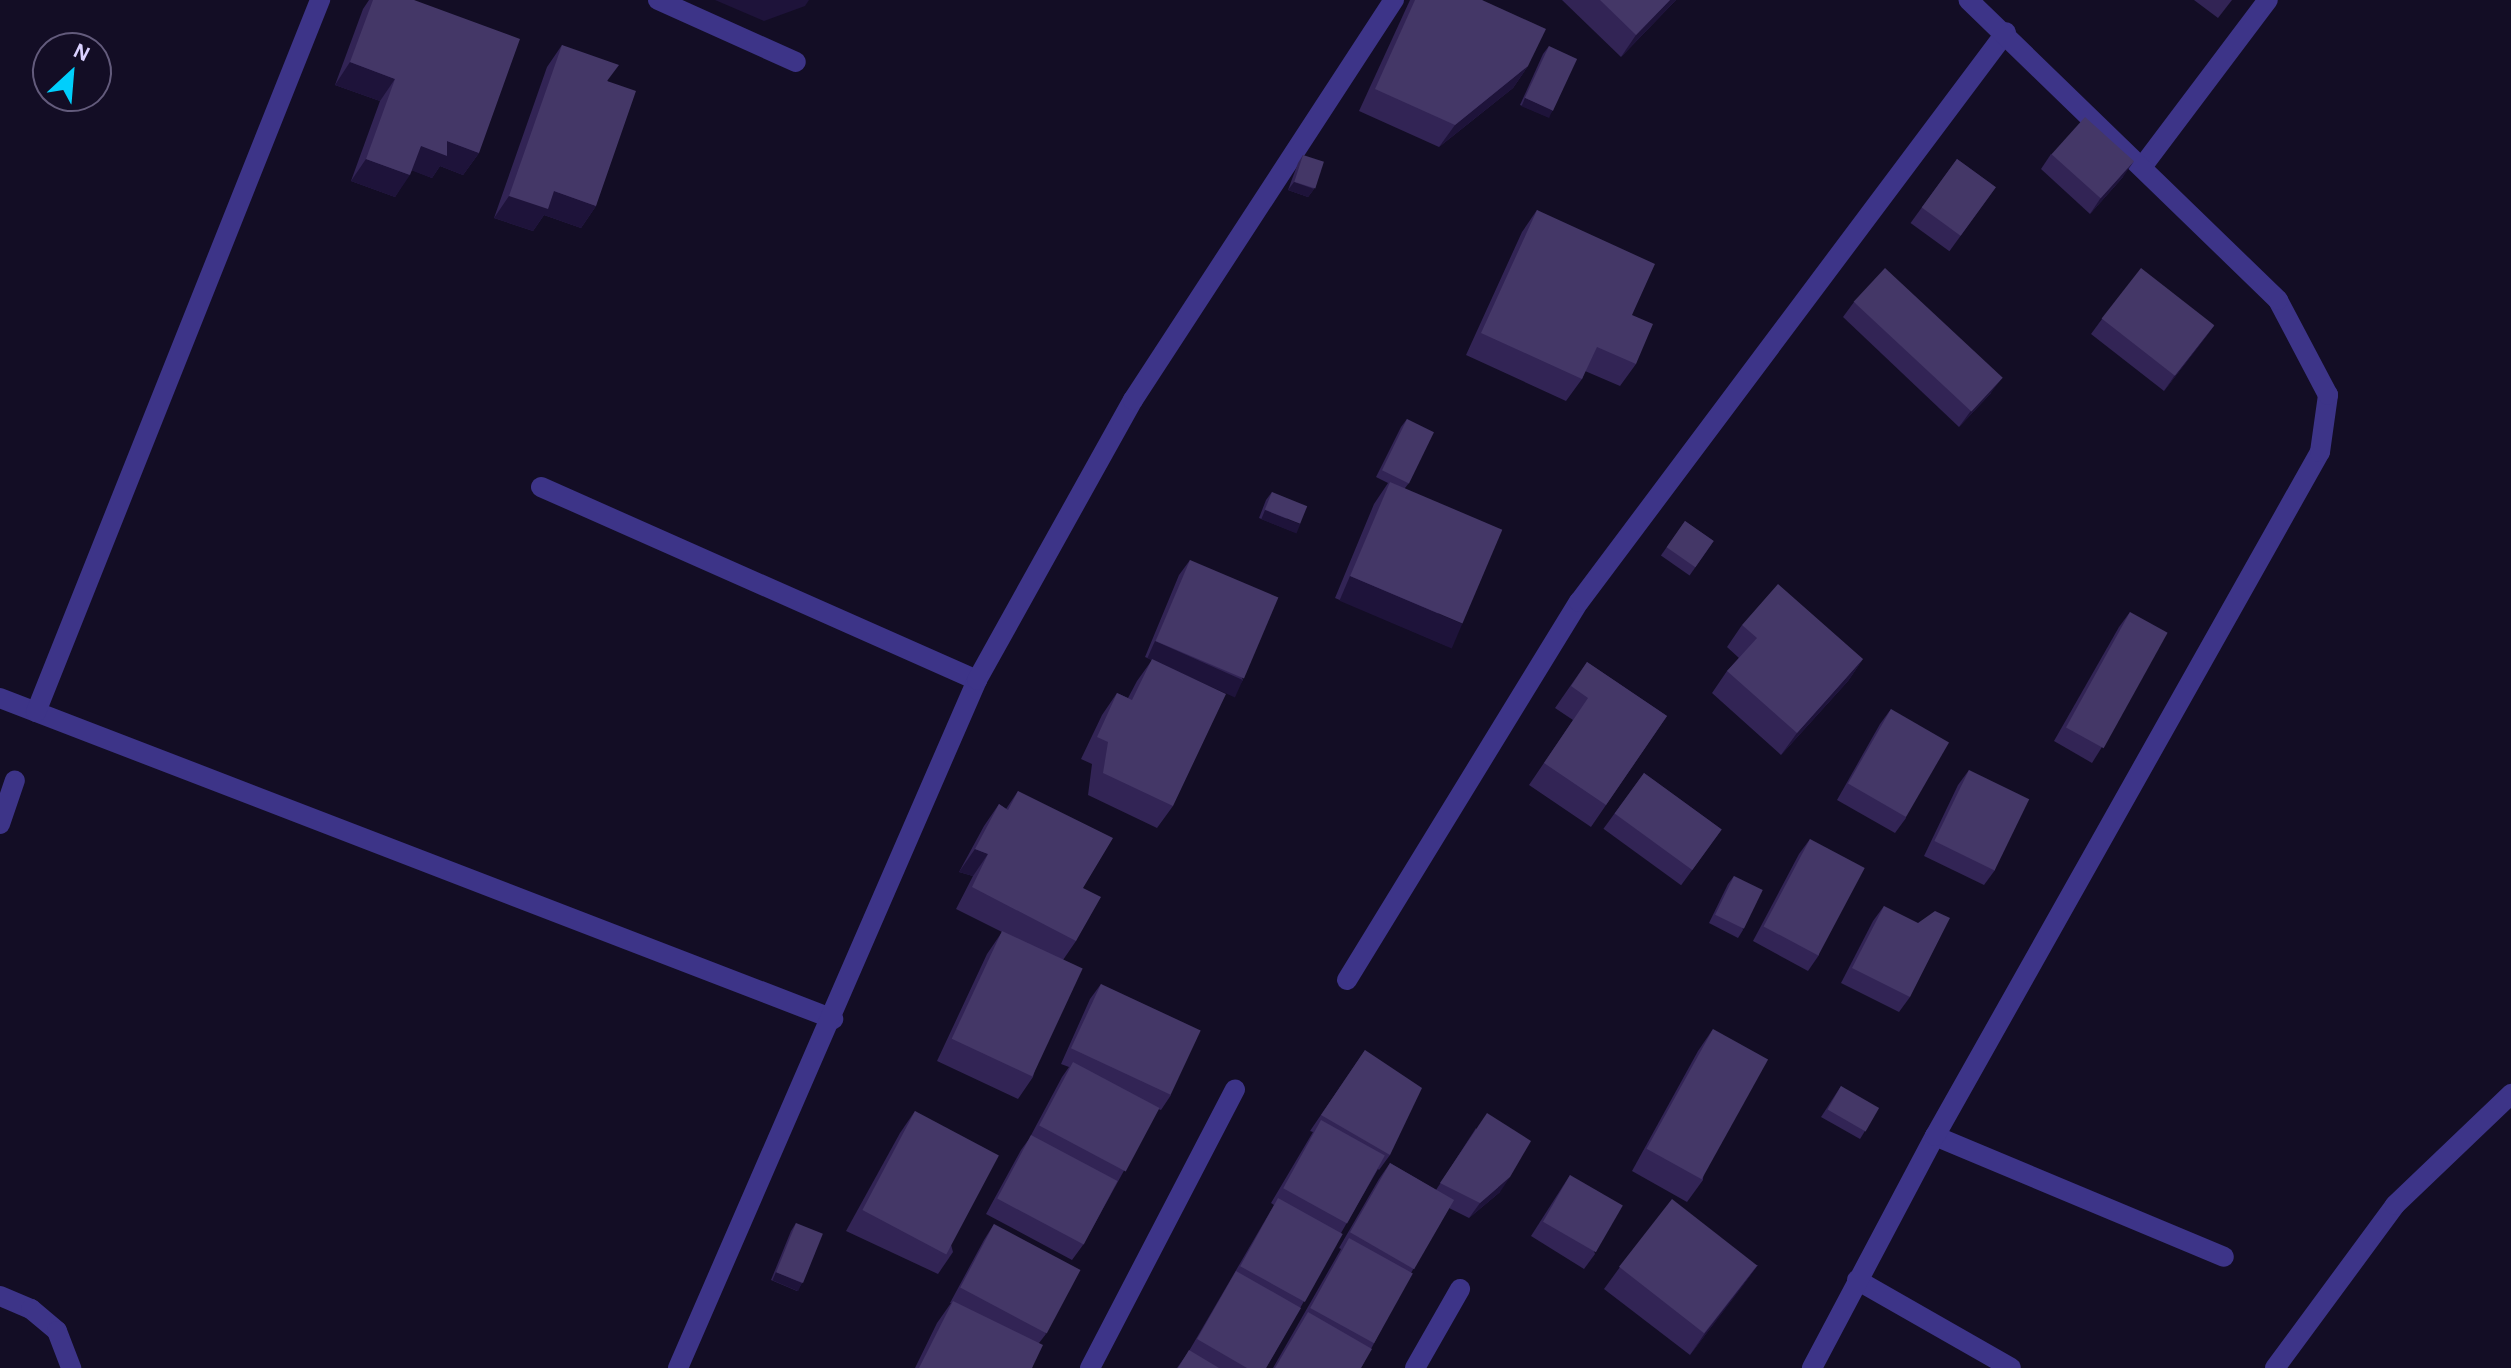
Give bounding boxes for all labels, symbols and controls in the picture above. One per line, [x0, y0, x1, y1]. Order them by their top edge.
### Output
north arrow [32, 32, 112, 112]
text: N [70, 39, 93, 65]

